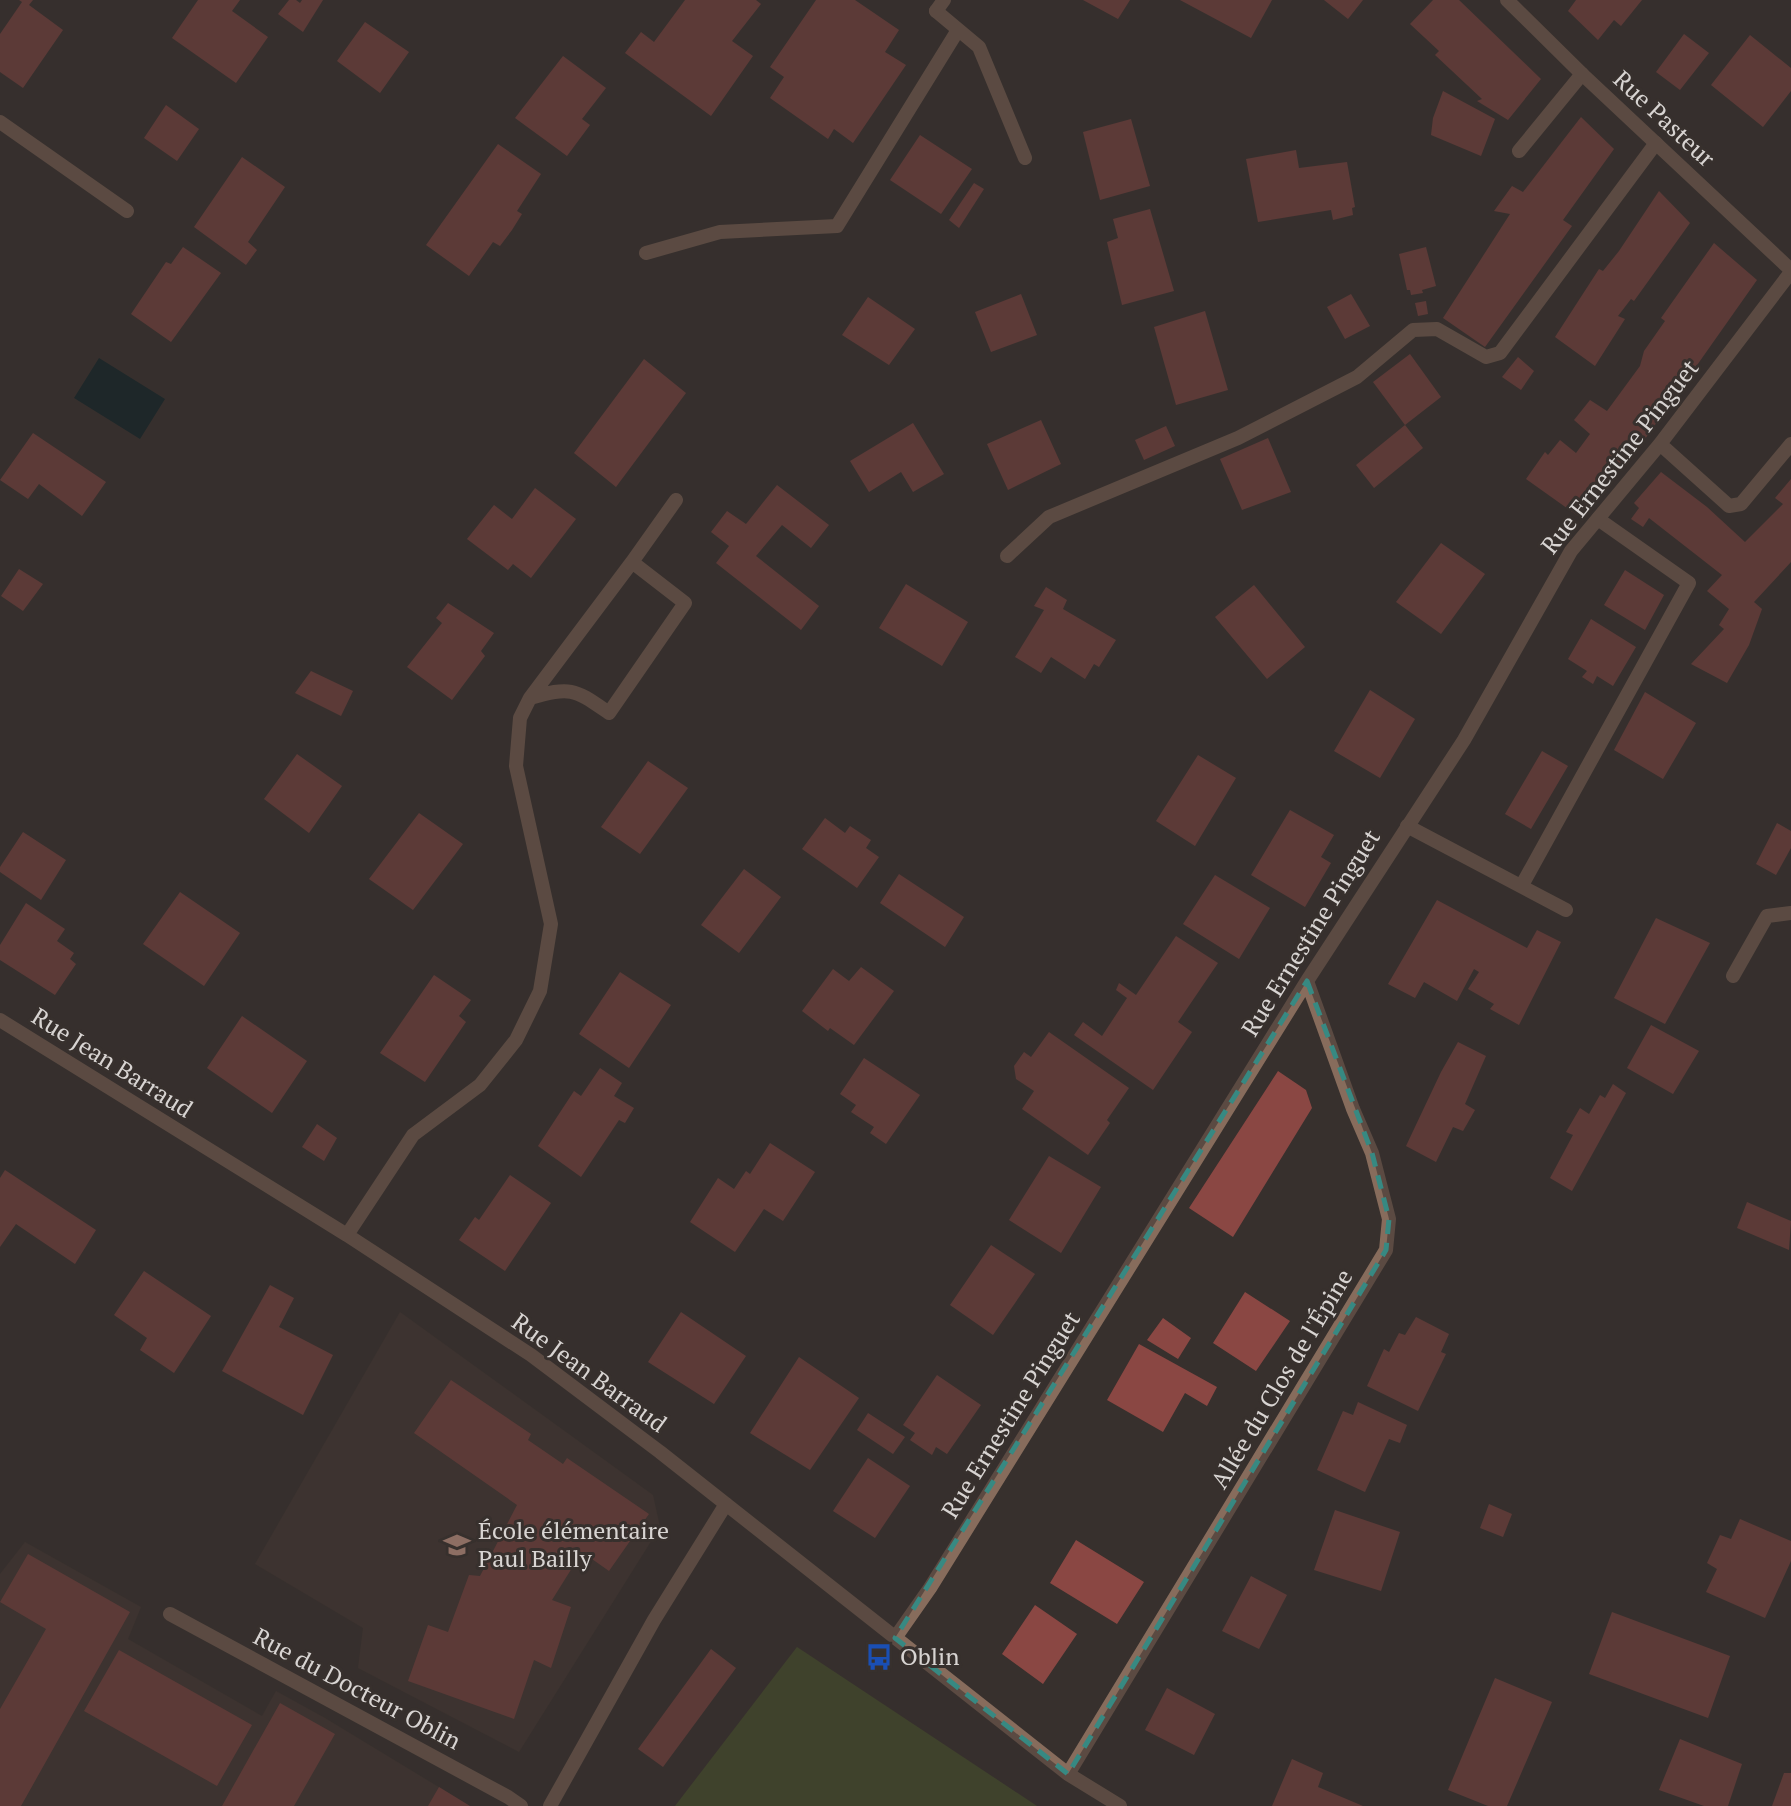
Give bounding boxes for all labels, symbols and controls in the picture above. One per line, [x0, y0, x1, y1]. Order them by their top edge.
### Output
street label: Rue Pasteur [1607, 63, 1723, 174]
street label: Rue Ernestine Pinguet [1533, 353, 1705, 560]
street label: Rue Ernestine Pinguet [1233, 823, 1387, 1042]
street label: Rue Jean Barraud [26, 1000, 199, 1124]
street label: Allée du Clos de l'Épine [1203, 1263, 1359, 1494]
street label: Rue Jean Barraud [506, 1305, 673, 1439]
street label: Rue Ernestine Pinguet [933, 1305, 1087, 1524]
place label: École élémentaire Paul Bailly [478, 1514, 669, 1574]
school or university icon: École élémentaire Paul Bailly [442, 1530, 472, 1560]
street label: Rue du Docteur Oblin [248, 1620, 467, 1756]
place label: Oblin [900, 1640, 960, 1672]
bus stop icon: Oblin [864, 1642, 894, 1672]

